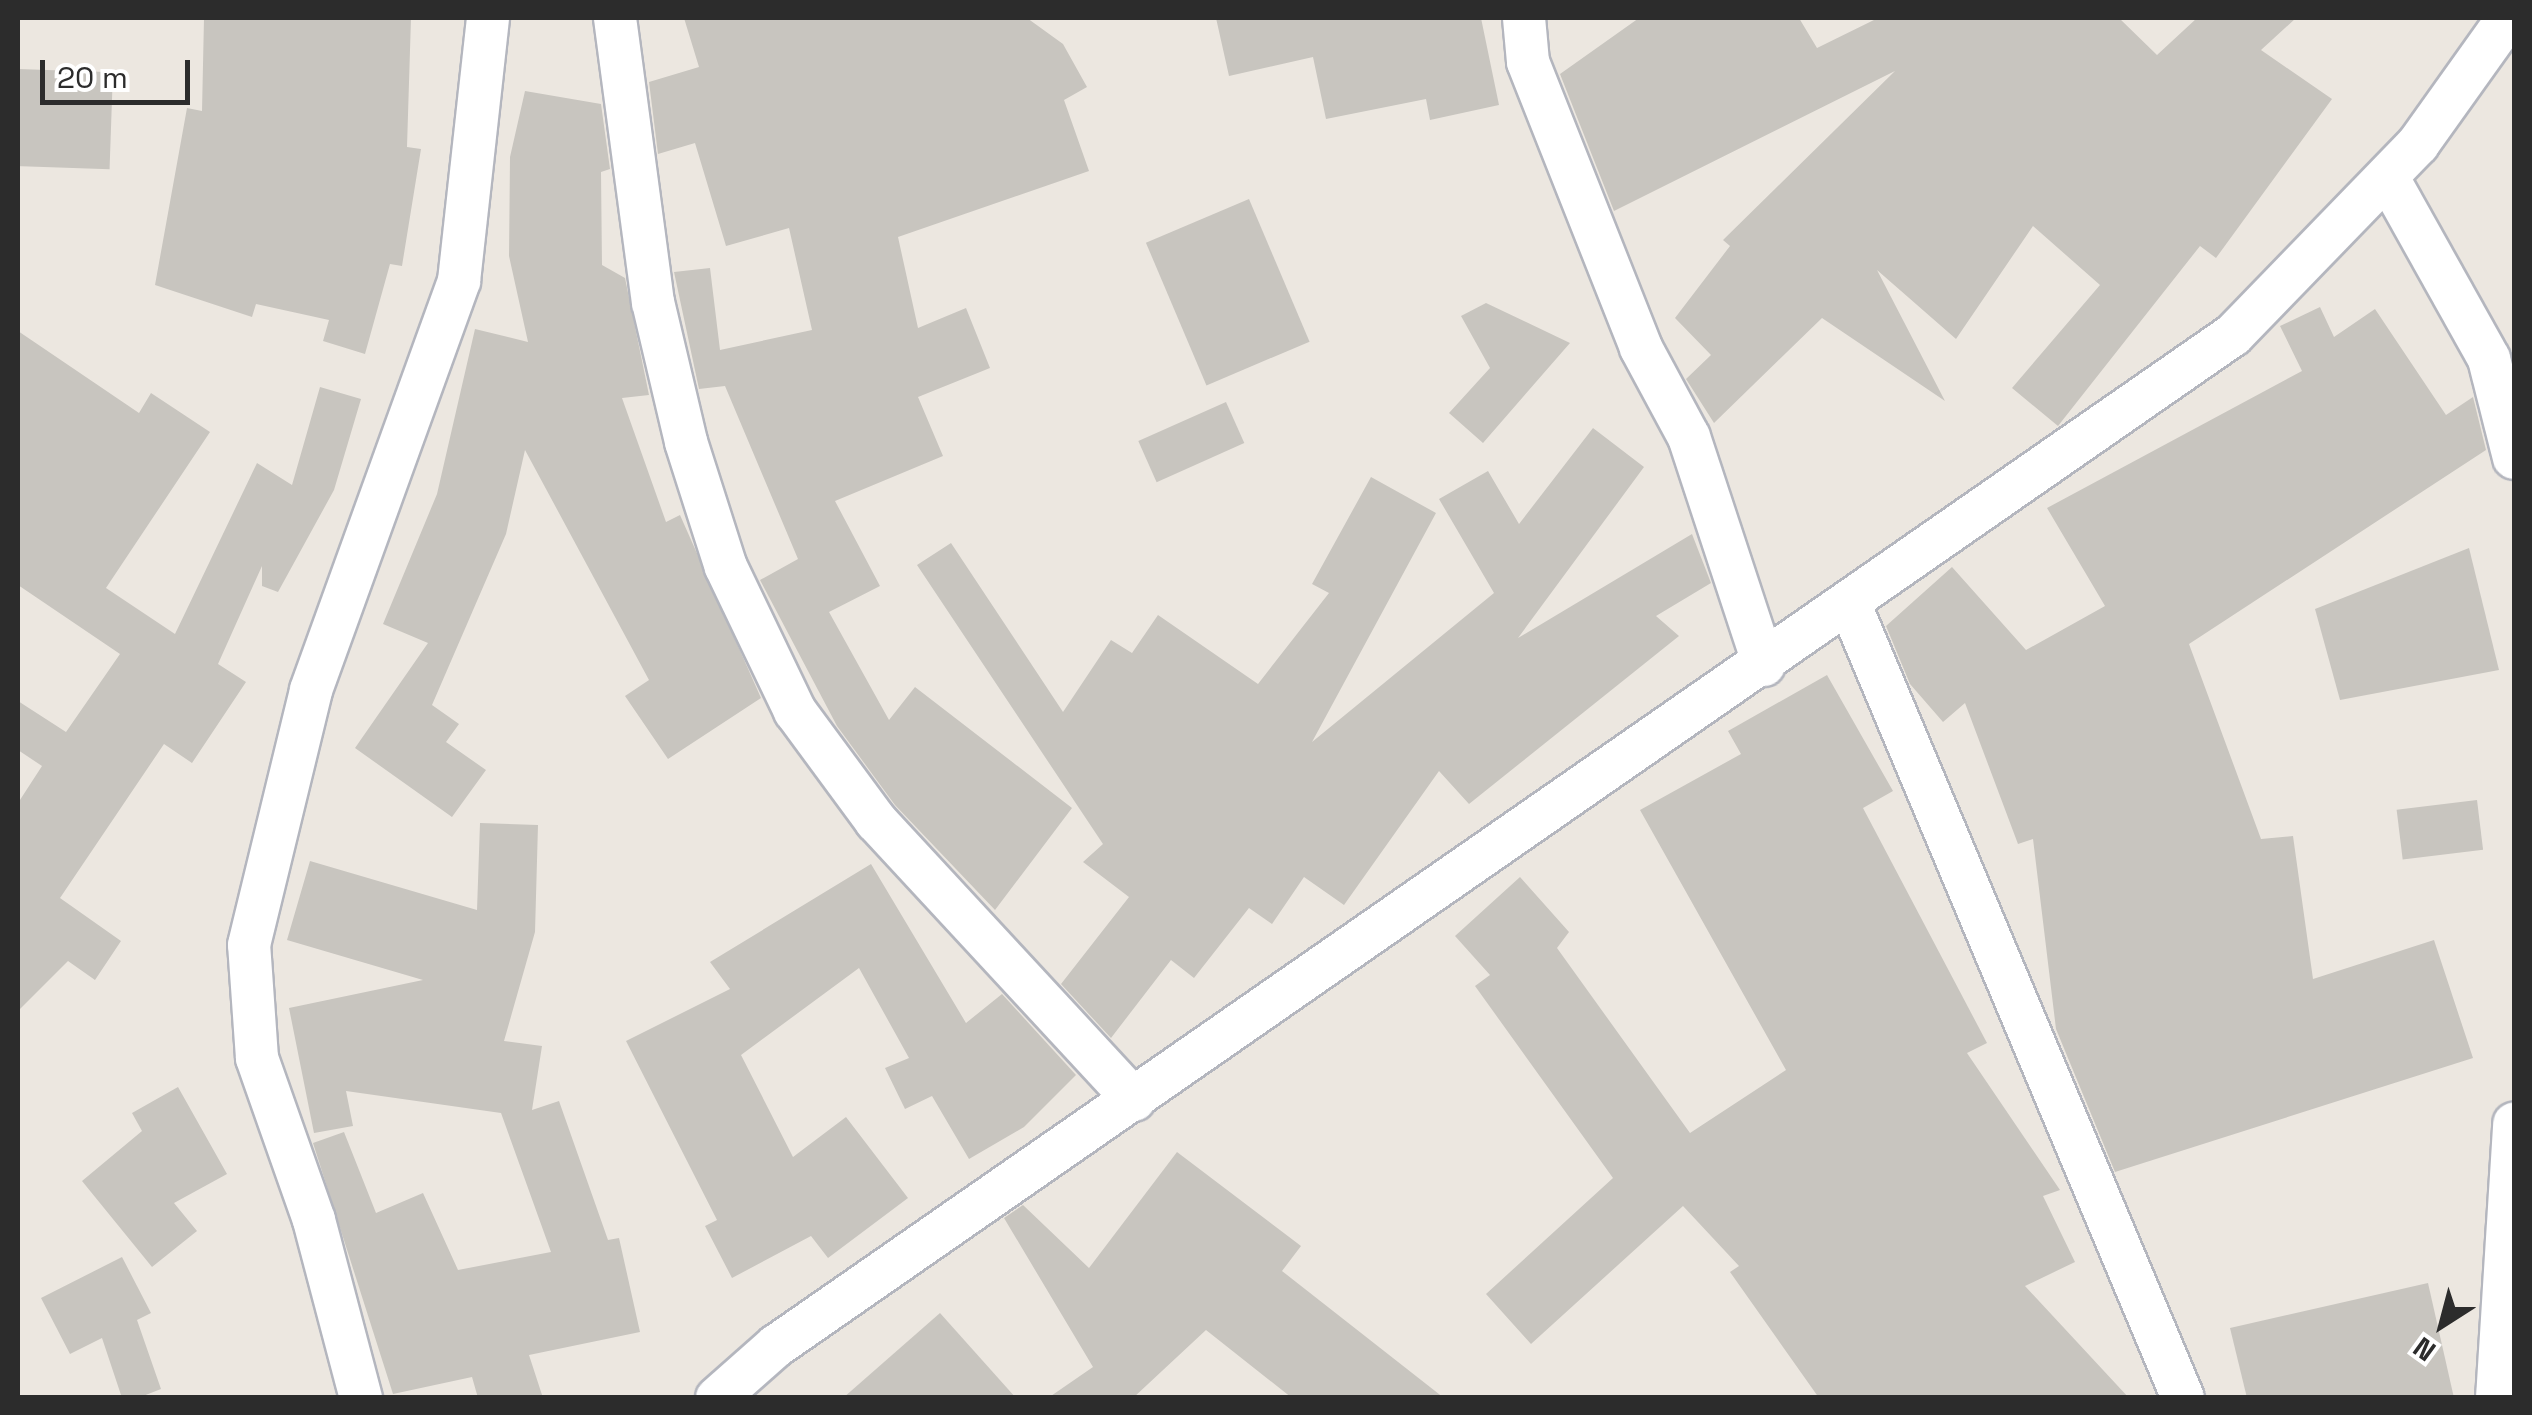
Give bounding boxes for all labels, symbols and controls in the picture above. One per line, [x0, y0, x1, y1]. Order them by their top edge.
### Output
scale bar [45, 40, 195, 102]
text: 20 m [57, 58, 128, 97]
north arrow [2392, 1275, 2492, 1375]
text: N [2406, 1329, 2443, 1369]

